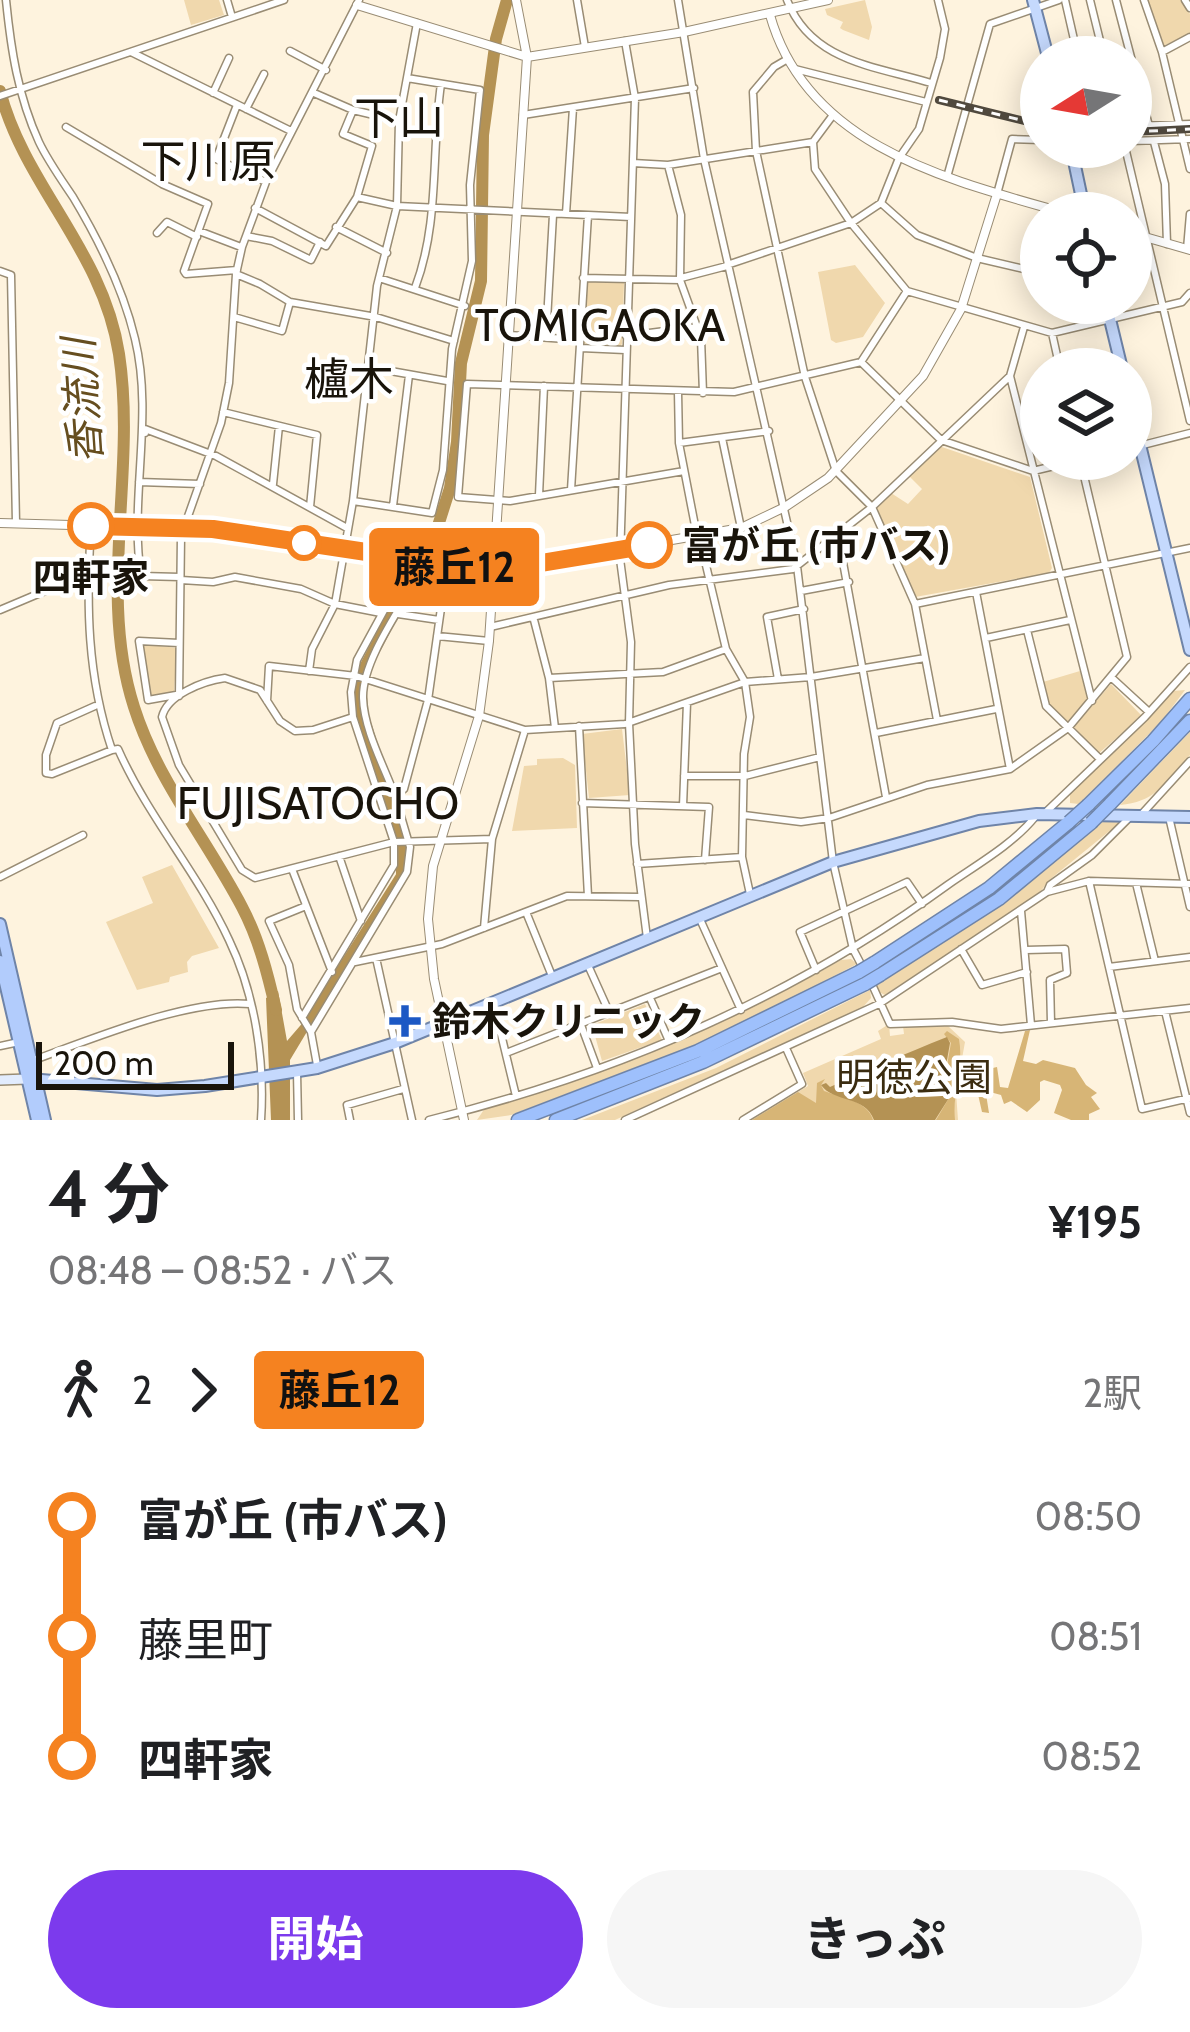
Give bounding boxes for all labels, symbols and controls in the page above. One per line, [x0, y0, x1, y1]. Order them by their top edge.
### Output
north arrow [1020, 36, 1152, 168]
map controls [1020, 36, 1152, 480]
district label: 下山 [354, 91, 444, 145]
district label: 下川原 [140, 134, 276, 188]
button: locate [1020, 192, 1152, 324]
district label: TOMIGAOKA [475, 298, 725, 352]
water label: 香流川 [51, 332, 112, 466]
button: layers [1020, 348, 1152, 480]
district label: 櫨木 [304, 352, 394, 406]
marker: 四軒家 [69, 504, 113, 548]
place label: 富が丘 (市バス) [682, 521, 950, 569]
marker: 富が丘 (市バス) [627, 523, 671, 567]
unlabelled marker [288, 527, 320, 559]
line badge: 藤丘12 [370, 528, 538, 606]
text: 藤丘12 [393, 541, 515, 593]
place label: 四軒家 [32, 553, 150, 601]
district label: FUJISATOCHO [177, 776, 459, 830]
place label: 鈴木クリニック [432, 997, 705, 1045]
marker: 鈴木クリニック [389, 1005, 421, 1037]
scale bar [36, 1036, 234, 1089]
text: 200 m [54, 1043, 154, 1083]
park label: 明徳公園 [836, 1053, 992, 1101]
text: 4 分 [48, 1153, 170, 1234]
text: ¥195 [1049, 1195, 1142, 1249]
text: 08:48 – 08:52 · バス [48, 1246, 397, 1294]
icon: walk [48, 1357, 114, 1423]
icon: forward [170, 1357, 236, 1423]
text: 藤丘12 [278, 1364, 400, 1416]
text: 2 [132, 1366, 152, 1414]
text: 2駅 [1083, 1369, 1142, 1417]
text: 08:50 [1035, 1492, 1142, 1540]
text: 富が丘 (市バス) [138, 1493, 448, 1547]
text: 08:51 [1049, 1612, 1142, 1660]
text: 藤里町 [138, 1613, 273, 1667]
text: 08:52 [1041, 1732, 1142, 1780]
text: 四軒家 [138, 1733, 273, 1787]
button: 開始 [48, 1870, 583, 2008]
button: きっぷ [607, 1870, 1142, 2008]

